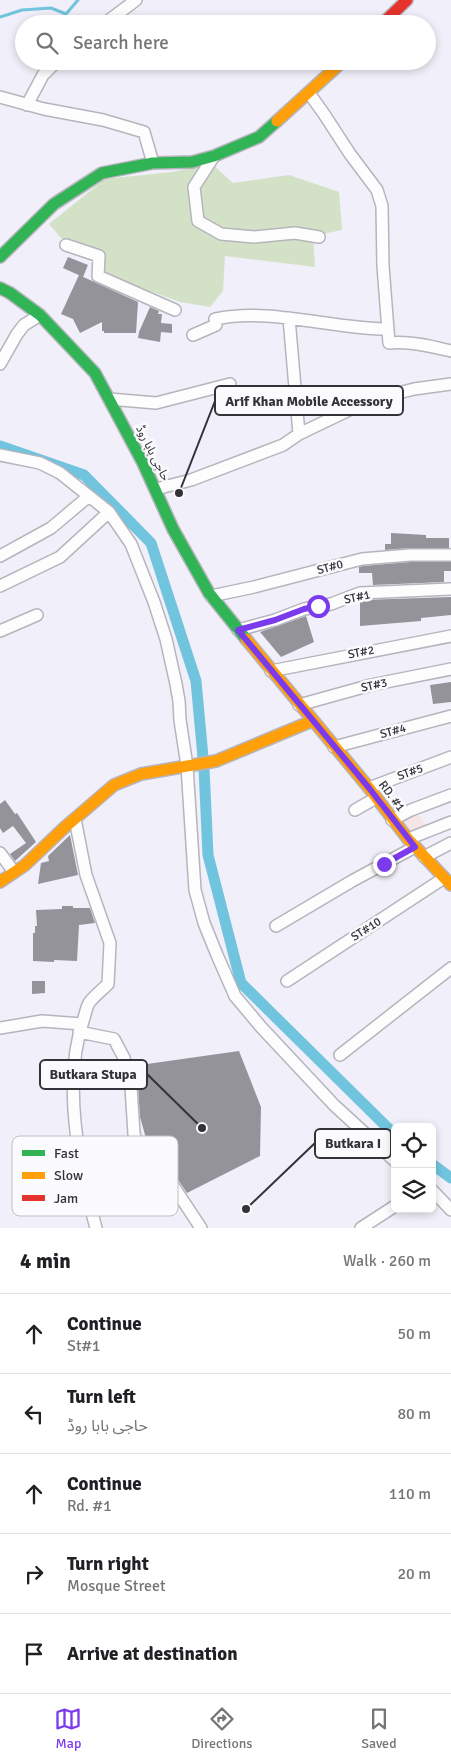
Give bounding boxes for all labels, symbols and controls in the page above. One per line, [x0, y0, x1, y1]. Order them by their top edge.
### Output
search box [15, 15, 436, 70]
icon: search [33, 29, 61, 57]
text: Search here [73, 31, 169, 55]
callout: Arif Khan Mobile Accessory [215, 386, 403, 415]
text: Arif Khan Mobile Accessory [225, 393, 393, 410]
street label: حاجی بابا روڈ [132, 423, 173, 484]
street label: ST#0 [315, 557, 345, 578]
street label: ST#1 [343, 587, 372, 608]
route start [307, 595, 330, 618]
street label: ST#2 [347, 643, 376, 662]
street label: ST#3 [360, 675, 389, 696]
street label: ST#4 [378, 721, 408, 742]
street label: ST#5 [395, 761, 425, 784]
street label: RD. #1 [375, 778, 408, 815]
route end [373, 853, 396, 876]
street label: ST#10 [348, 914, 384, 945]
callout: Butkara Stupa [40, 1060, 147, 1089]
text: Butkara Stupa [49, 1066, 137, 1083]
map controls [391, 1123, 436, 1213]
button: locate [391, 1123, 436, 1168]
callout: Butkara I [315, 1129, 391, 1158]
text: Butkara I [325, 1135, 381, 1152]
legend [12, 1136, 178, 1216]
text: Fast [54, 1145, 79, 1162]
text: Slow [54, 1167, 83, 1184]
button: layers [391, 1168, 436, 1213]
text: Jam [54, 1190, 78, 1207]
text: 4 min [20, 1248, 71, 1274]
text: Walk · 260 m [343, 1251, 431, 1271]
text: Continue [67, 1312, 142, 1336]
icon: ahead [20, 1320, 48, 1348]
text: 50 m [397, 1324, 431, 1344]
text: St#1 [67, 1336, 100, 1356]
text: Turn left [67, 1385, 136, 1409]
icon: left [20, 1400, 48, 1428]
text: 80 m [397, 1404, 431, 1424]
text: حاجی بابا روڈ [67, 1416, 148, 1436]
text: Continue [67, 1472, 142, 1496]
icon: ahead [20, 1480, 48, 1508]
text: 110 m [389, 1484, 431, 1504]
text: Rd. #1 [67, 1496, 112, 1516]
text: Turn right [67, 1552, 149, 1576]
icon: right [20, 1560, 48, 1588]
text: 20 m [397, 1564, 431, 1584]
text: Mosque Street [67, 1576, 166, 1596]
icon: arrive [20, 1640, 48, 1668]
text: Arrive at destination [67, 1642, 238, 1666]
tab: Map [54, 1705, 82, 1752]
tab: Directions [191, 1705, 252, 1752]
tab: Saved [361, 1705, 397, 1752]

